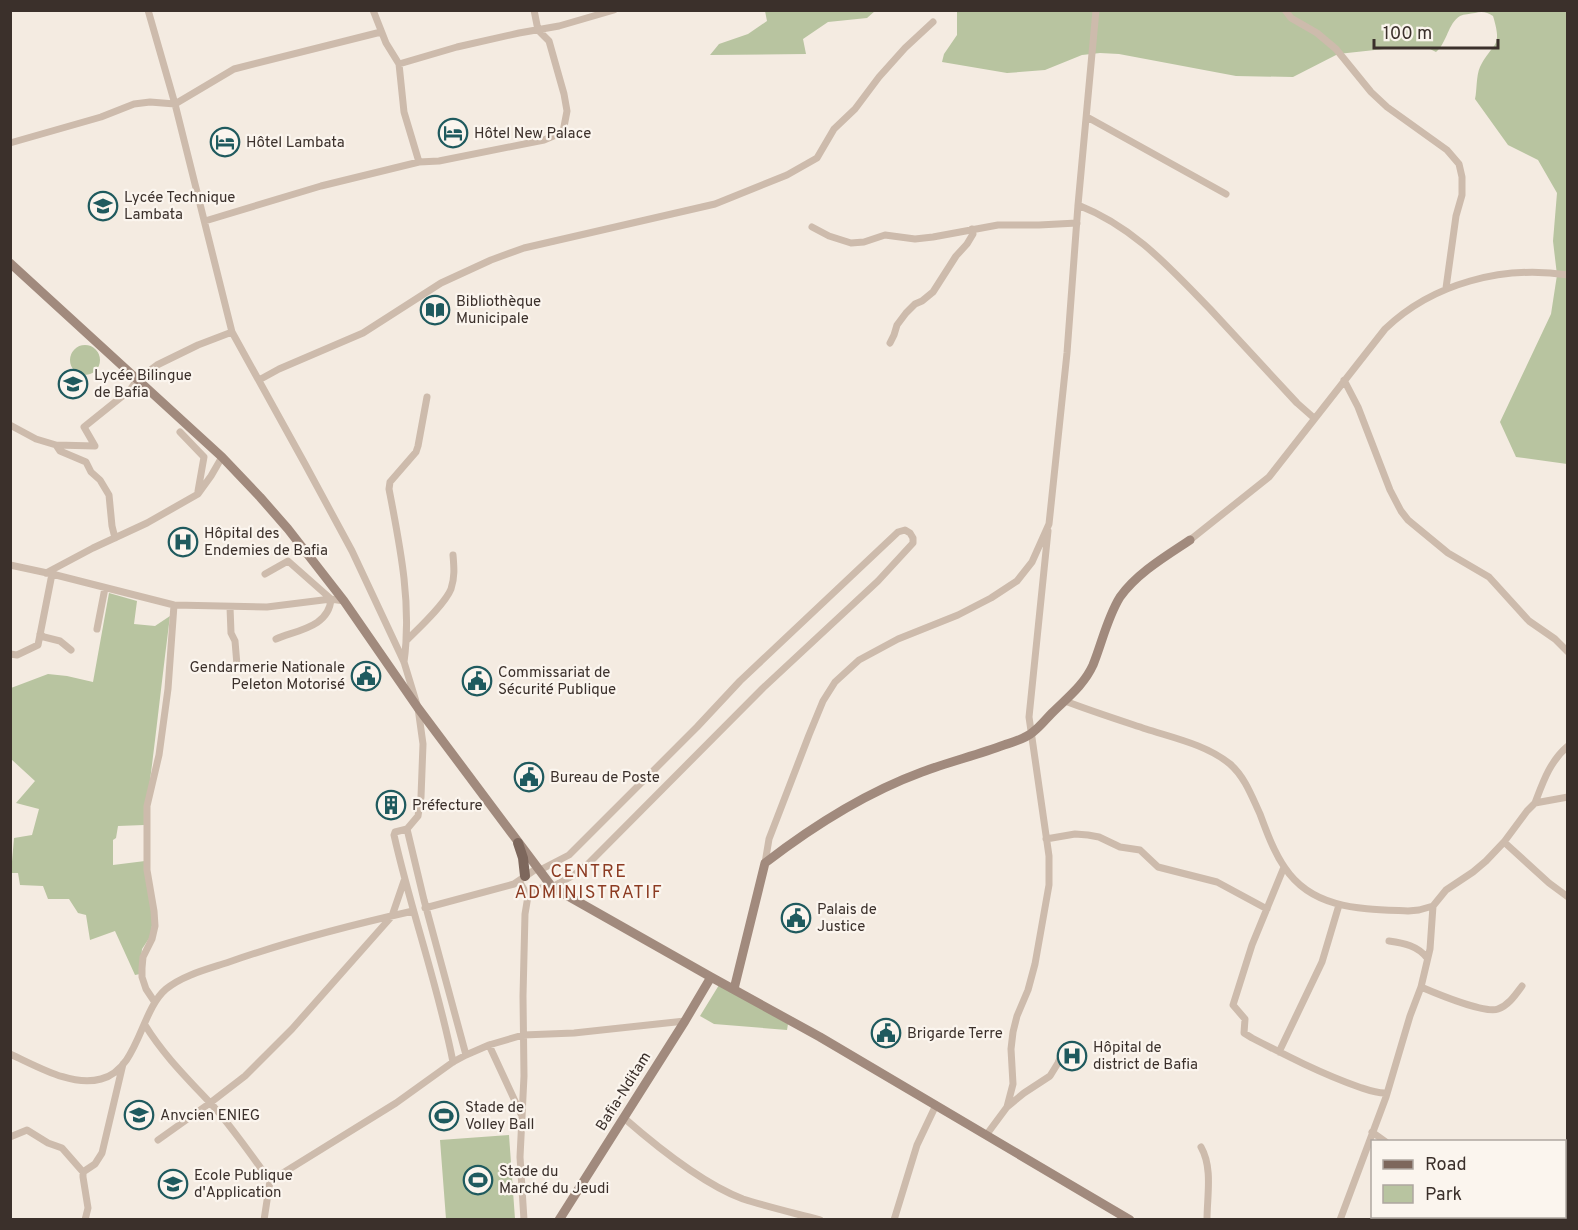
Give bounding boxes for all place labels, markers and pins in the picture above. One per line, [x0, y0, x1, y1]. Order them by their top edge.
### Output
hotel icon: Hôtel New Palace [437, 117, 469, 149]
place label: Hôtel New Palace [474, 125, 591, 144]
hotel icon: Hôtel Lambata [209, 126, 241, 158]
place label: Hôtel Lambata [246, 134, 345, 153]
place label: Lycée Technique Lambata [124, 189, 235, 225]
school or university icon: Lycée Technique Lambata [87, 190, 119, 222]
place label: Bibliothèque Municipale [456, 293, 541, 329]
library icon: Bibliothèque Municipale [419, 294, 451, 326]
place label: Lycée Bilingue de Bafia [94, 367, 192, 403]
school or university icon: Lycée Bilingue de Bafia [57, 368, 89, 400]
place label: Hôpital des Endemies de Bafia [204, 525, 328, 561]
hospital icon: Hôpital des Endemies de Bafia [167, 526, 199, 558]
place label: Gendarmerie Nationale Peleton Motorisé [189, 659, 345, 695]
public building icon: Gendarmerie Nationale Peleton Motorisé [350, 660, 382, 692]
place label: Commissariat de Sécurité Publique [498, 664, 616, 700]
public building icon: Commissariat de Sécurité Publique [461, 665, 493, 697]
public building icon: Bureau de Poste [513, 761, 545, 793]
place label: Bureau de Poste [550, 769, 660, 788]
building icon: Préfecture [375, 789, 407, 821]
place label: Préfecture [412, 797, 483, 816]
place label: Palais de Justice [817, 901, 877, 937]
public building icon: Palais de Justice [780, 902, 812, 934]
public building icon: Brigarde Terre [870, 1017, 902, 1049]
place label: Brigarde Terre [907, 1025, 1003, 1044]
place label: Hôpital de district de Bafia [1093, 1039, 1198, 1075]
hospital icon: Hôpital de district de Bafia [1056, 1040, 1088, 1072]
school or university icon: Anvcien ENIEG [123, 1099, 155, 1131]
place label: Stade de Volley Ball [465, 1099, 535, 1135]
sports icon: Stade de Volley Ball [428, 1100, 460, 1132]
place label: Anvcien ENIEG [160, 1107, 260, 1126]
place label: Stade du Marché du Jeudi [499, 1163, 609, 1199]
sports icon: Stade du Marché du Jeudi [462, 1164, 494, 1196]
place label: Ecole Publique d'Application [194, 1167, 293, 1203]
school or university icon: Ecole Publique d'Application [157, 1168, 189, 1200]

